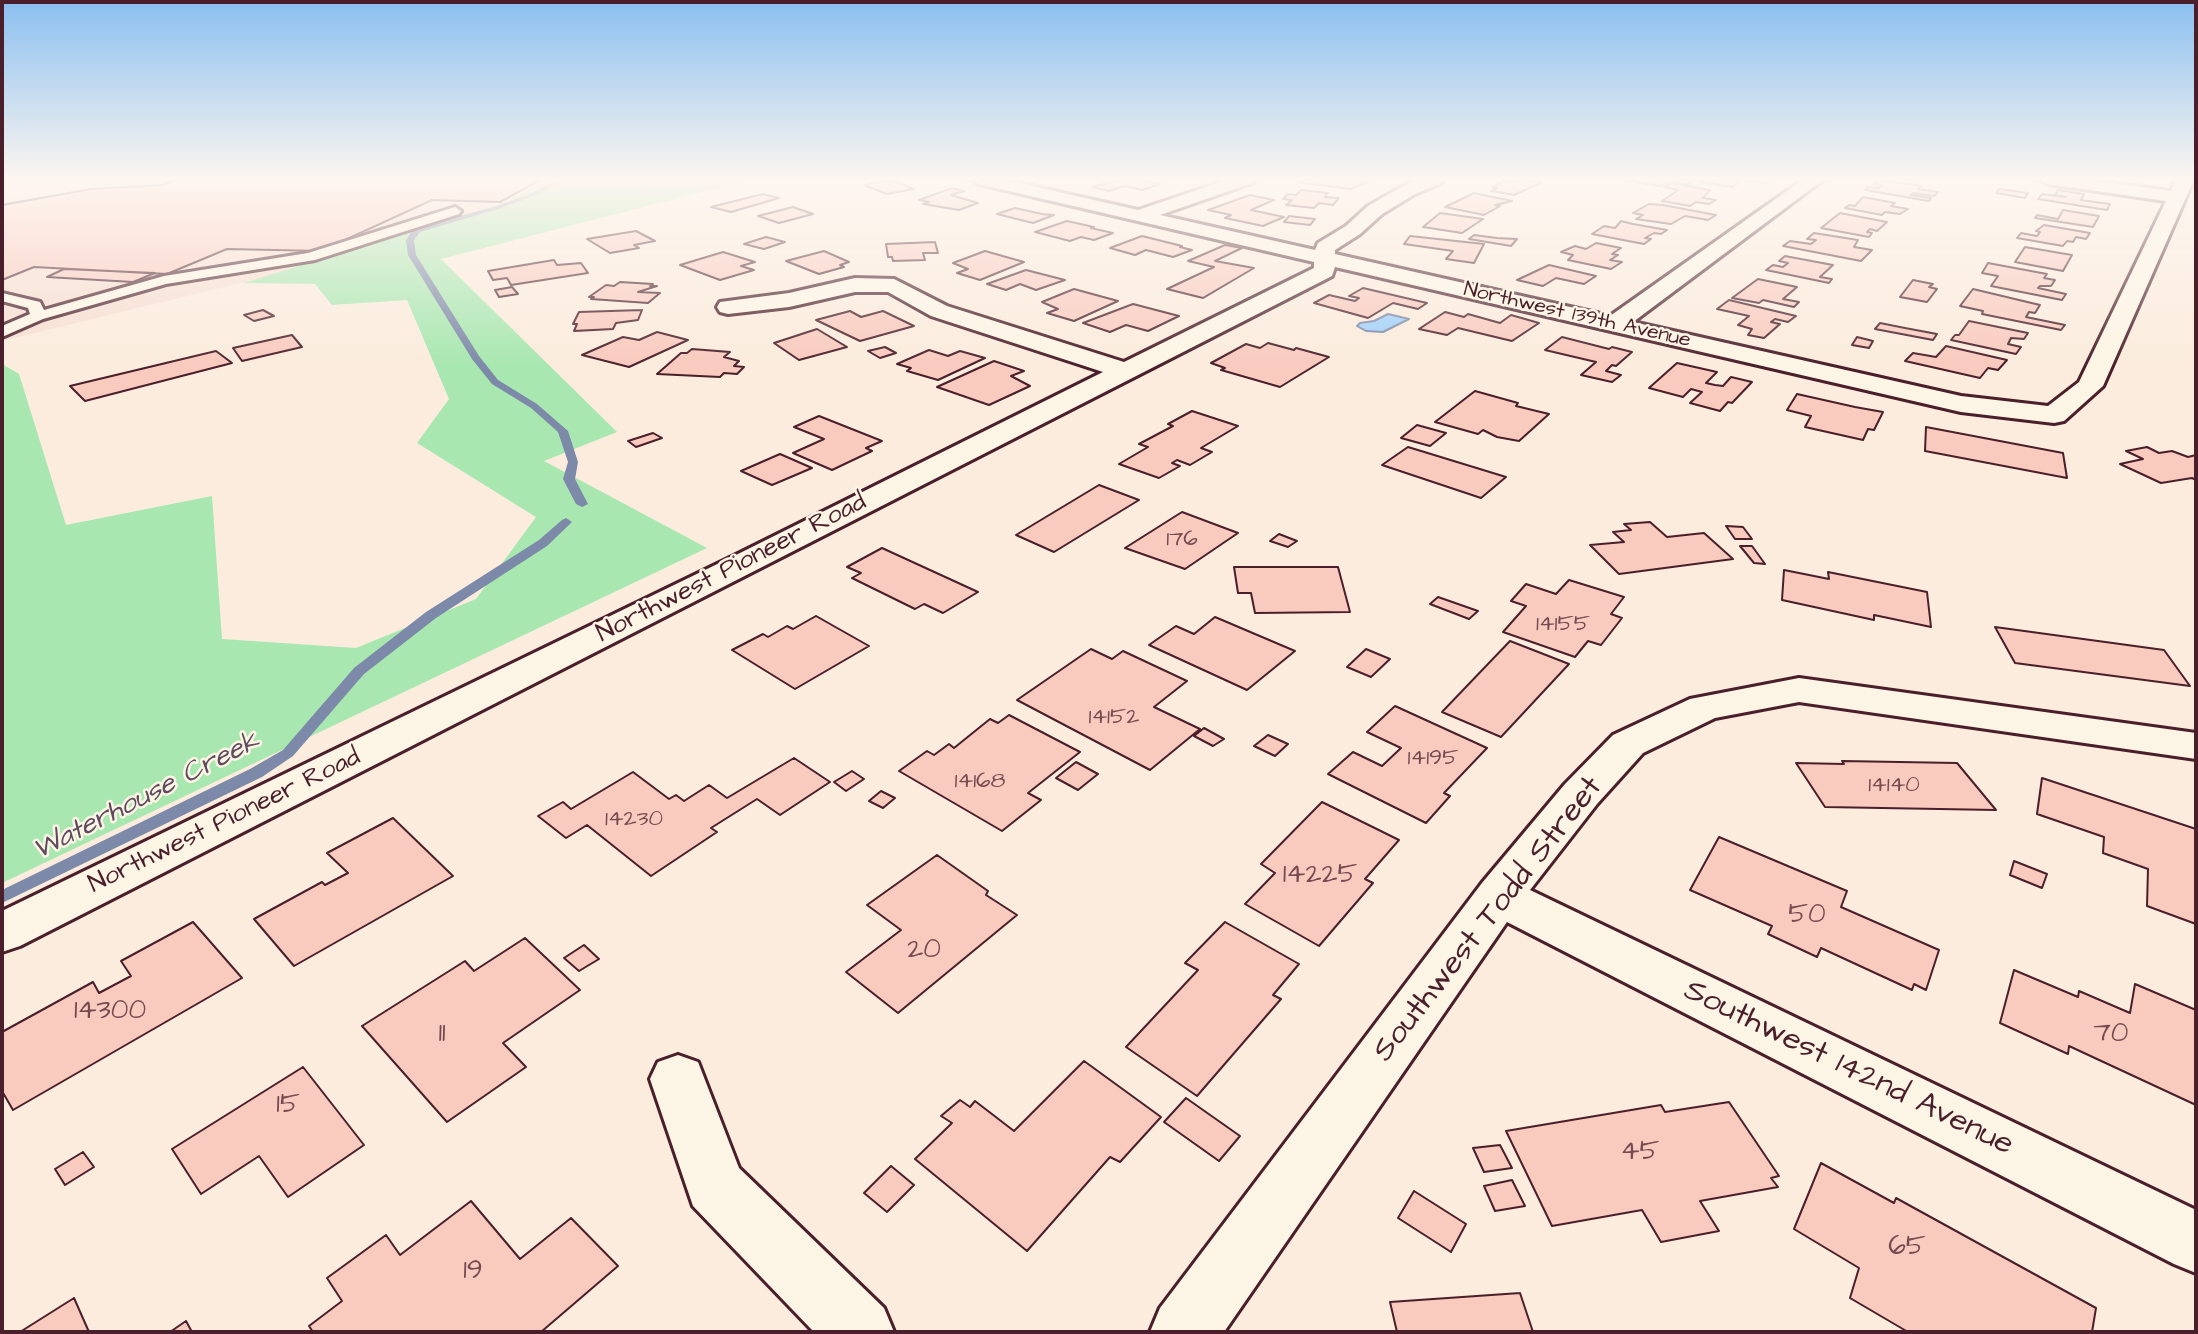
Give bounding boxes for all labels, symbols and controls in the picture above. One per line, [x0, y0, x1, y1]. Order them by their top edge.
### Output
street label: Northwest 139th Avenue [1461, 278, 1693, 354]
street label: Northwest Pioneer Road [592, 487, 872, 651]
house number: 176 [1166, 526, 1198, 554]
house number: 14155 [1536, 611, 1590, 639]
house number: 14152 [1089, 704, 1139, 732]
water label: Waterhouse Creek [28, 725, 266, 869]
street label: Northwest Pioneer Road [84, 743, 366, 901]
house number: 14195 [1408, 745, 1458, 773]
house number: 14168 [955, 768, 1005, 796]
street label: Southwest Todd Street [1366, 770, 1612, 1070]
house number: 14140 [1868, 772, 1920, 800]
house number: 14230 [605, 806, 663, 834]
house number: 14225 [1283, 859, 1357, 893]
house number: 50 [1788, 899, 1826, 933]
house number: 20 [907, 934, 941, 968]
street label: Southwest 142nd Avenue [1677, 972, 2019, 1166]
house number: 14300 [74, 995, 146, 1029]
house number: 11 [438, 1018, 446, 1052]
house number: 70 [2094, 1018, 2128, 1052]
house number: 15 [276, 1089, 300, 1123]
house number: 45 [1621, 1136, 1659, 1170]
house number: 65 [1888, 1231, 1926, 1265]
house number: 19 [463, 1255, 483, 1289]

